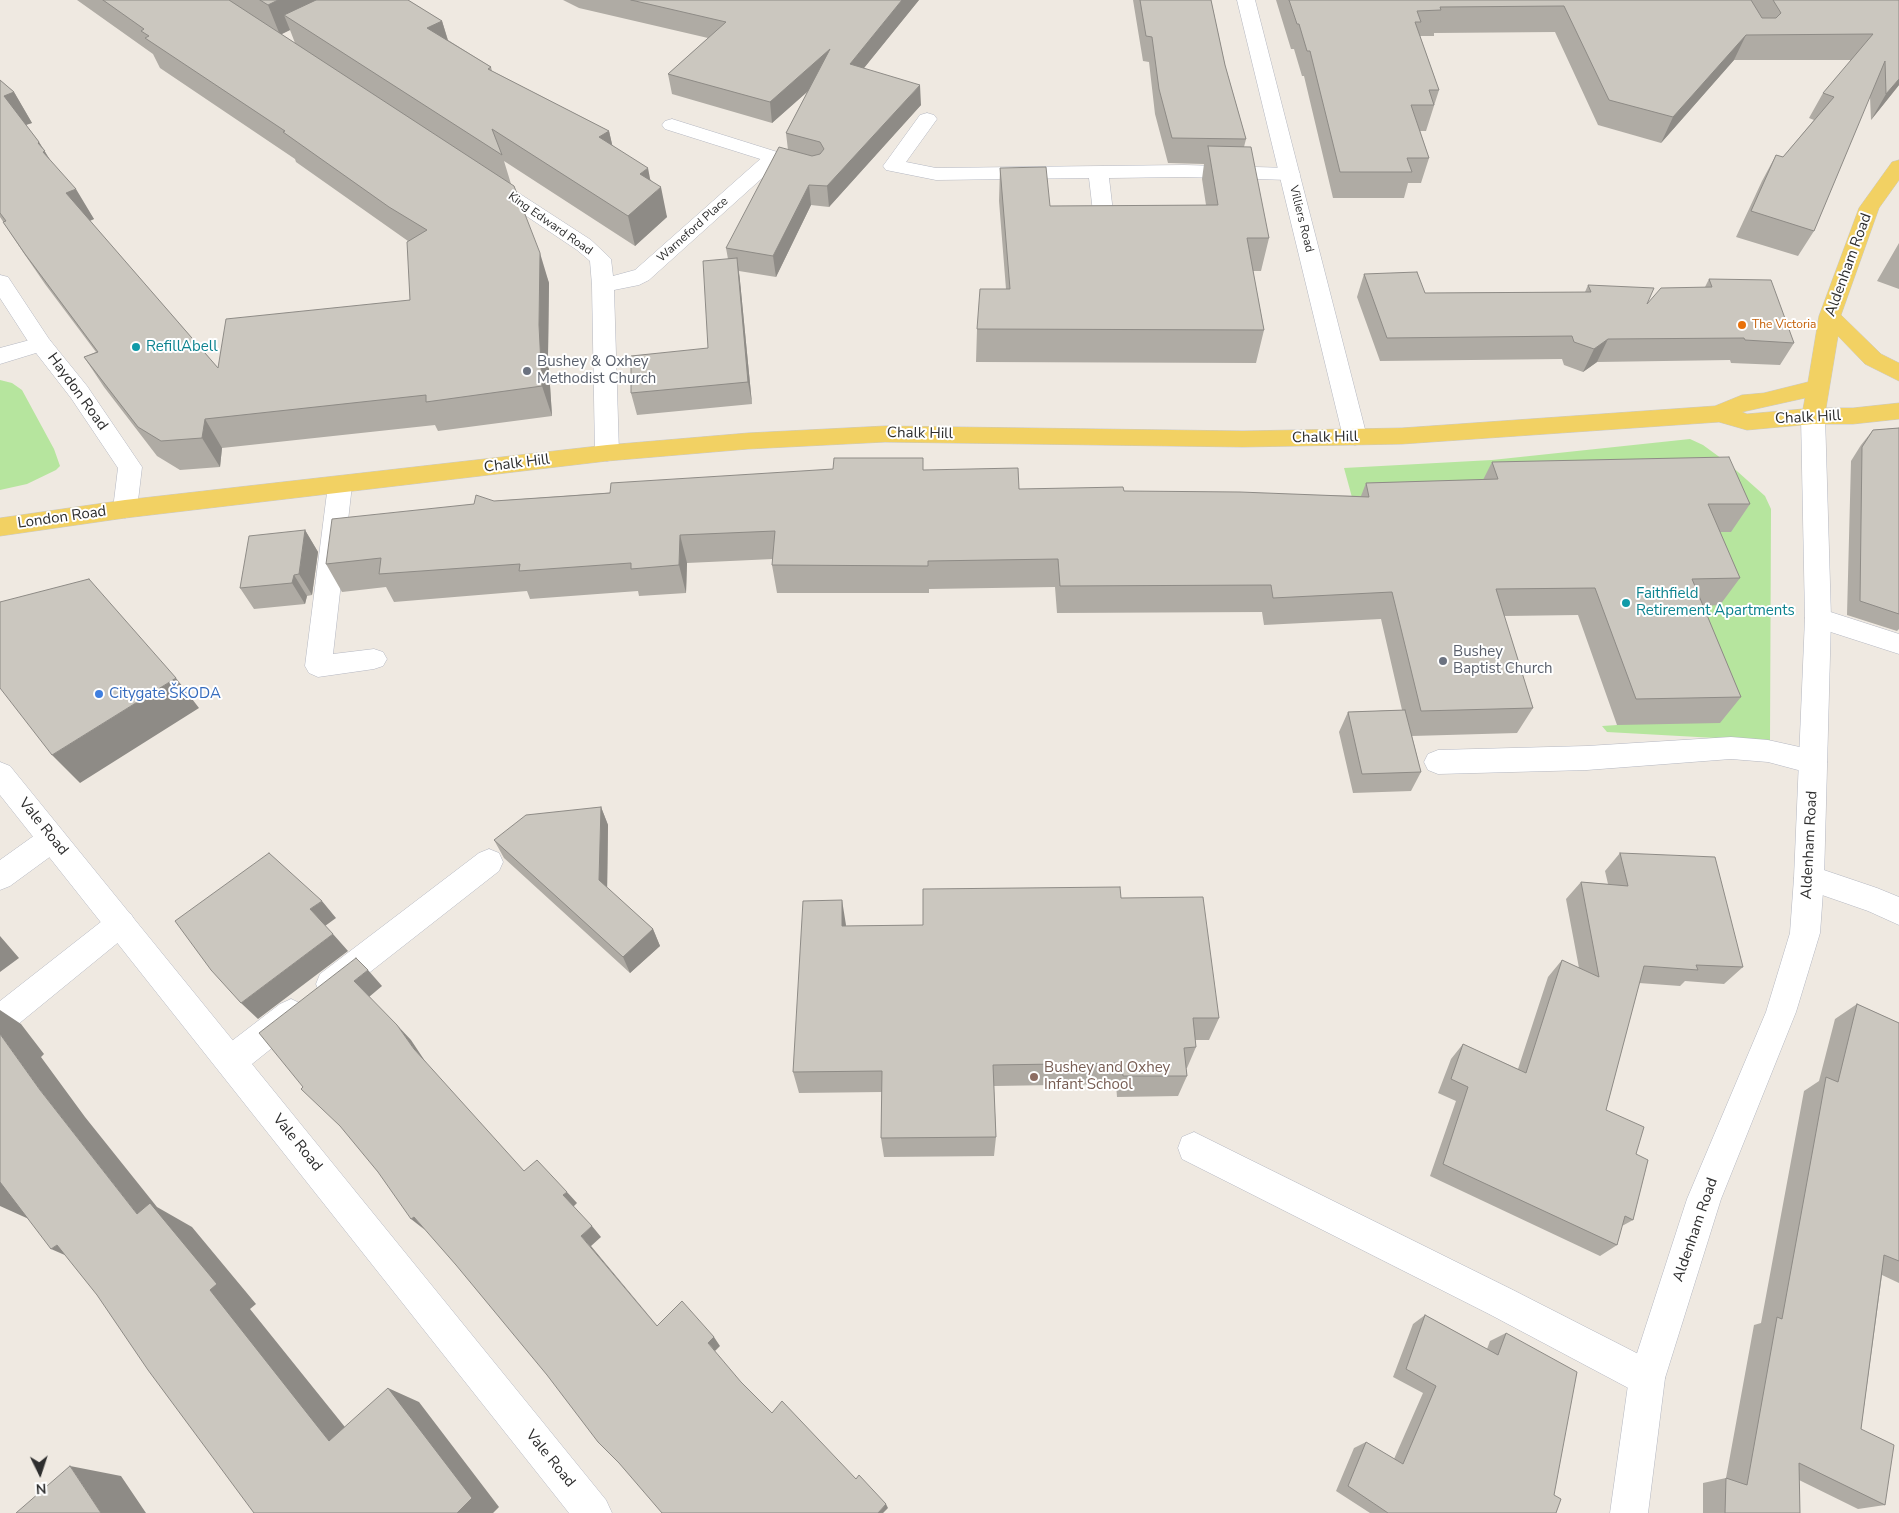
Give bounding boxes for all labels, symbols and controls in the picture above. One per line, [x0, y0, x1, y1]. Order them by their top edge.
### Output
street label: Villiers Road [1286, 184, 1316, 254]
street label: King Edward Road [505, 190, 595, 258]
street label: Warneford Place [655, 194, 731, 266]
street label: Aldenham Road [1822, 211, 1876, 319]
place label: The Victoria [1752, 318, 1816, 332]
marker: The Victoria [1736, 319, 1748, 331]
place label: RefillAbell [146, 338, 218, 356]
marker: RefillAbell [130, 341, 142, 353]
street label: Haydon Road [43, 350, 111, 434]
place label: Bushey & Oxhey Methodist Church [537, 353, 656, 388]
marker: Bushey & Oxhey Methodist Church [521, 365, 533, 377]
street label: Chalk Hill [1775, 407, 1841, 429]
street label: Chalk Hill [887, 424, 953, 444]
street label: Chalk Hill [1292, 428, 1358, 448]
street label: Chalk Hill [483, 451, 551, 477]
street label: London Road [17, 503, 107, 533]
place label: Faithfield Retirement Apartments [1636, 585, 1795, 620]
marker: Faithfield Retirement Apartments [1620, 597, 1632, 609]
place label: Bushey Baptist Church [1453, 643, 1553, 678]
marker: Bushey Baptist Church [1437, 655, 1449, 667]
place label: Citygate ŠKODA [109, 685, 221, 703]
marker: Citygate ŠKODA [93, 688, 105, 700]
street label: Aldenham Road [1798, 790, 1822, 900]
street label: Vale Road [14, 795, 72, 859]
place label: Bushey and Oxhey Infant School [1044, 1059, 1170, 1094]
marker: Bushey and Oxhey Infant School [1028, 1071, 1040, 1083]
street label: Vale Road [268, 1111, 326, 1175]
street label: Aldenham Road [1670, 1176, 1722, 1284]
street label: Vale Road [521, 1427, 579, 1491]
north arrow [15, 1448, 65, 1498]
text: N [35, 1479, 47, 1498]

